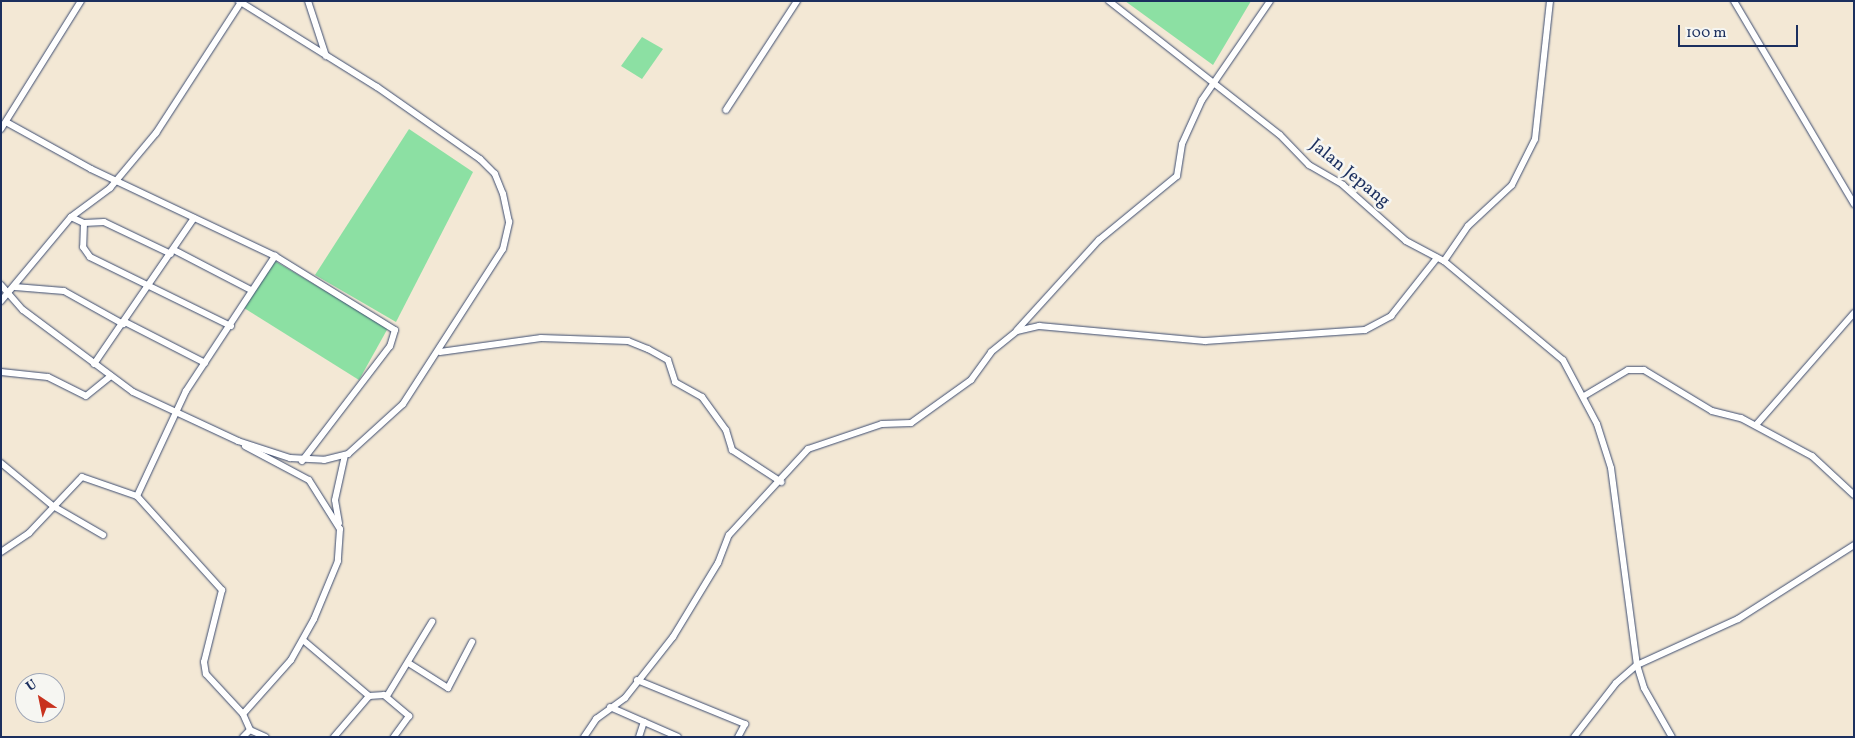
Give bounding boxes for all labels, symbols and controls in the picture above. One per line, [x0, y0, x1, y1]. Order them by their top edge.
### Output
scale bar [1680, 15, 1800, 47]
text: 100 m [1686, 23, 1726, 44]
street label: Jalan Jepang [1304, 135, 1394, 213]
north arrow [15, 673, 65, 723]
text: U [23, 675, 41, 697]

